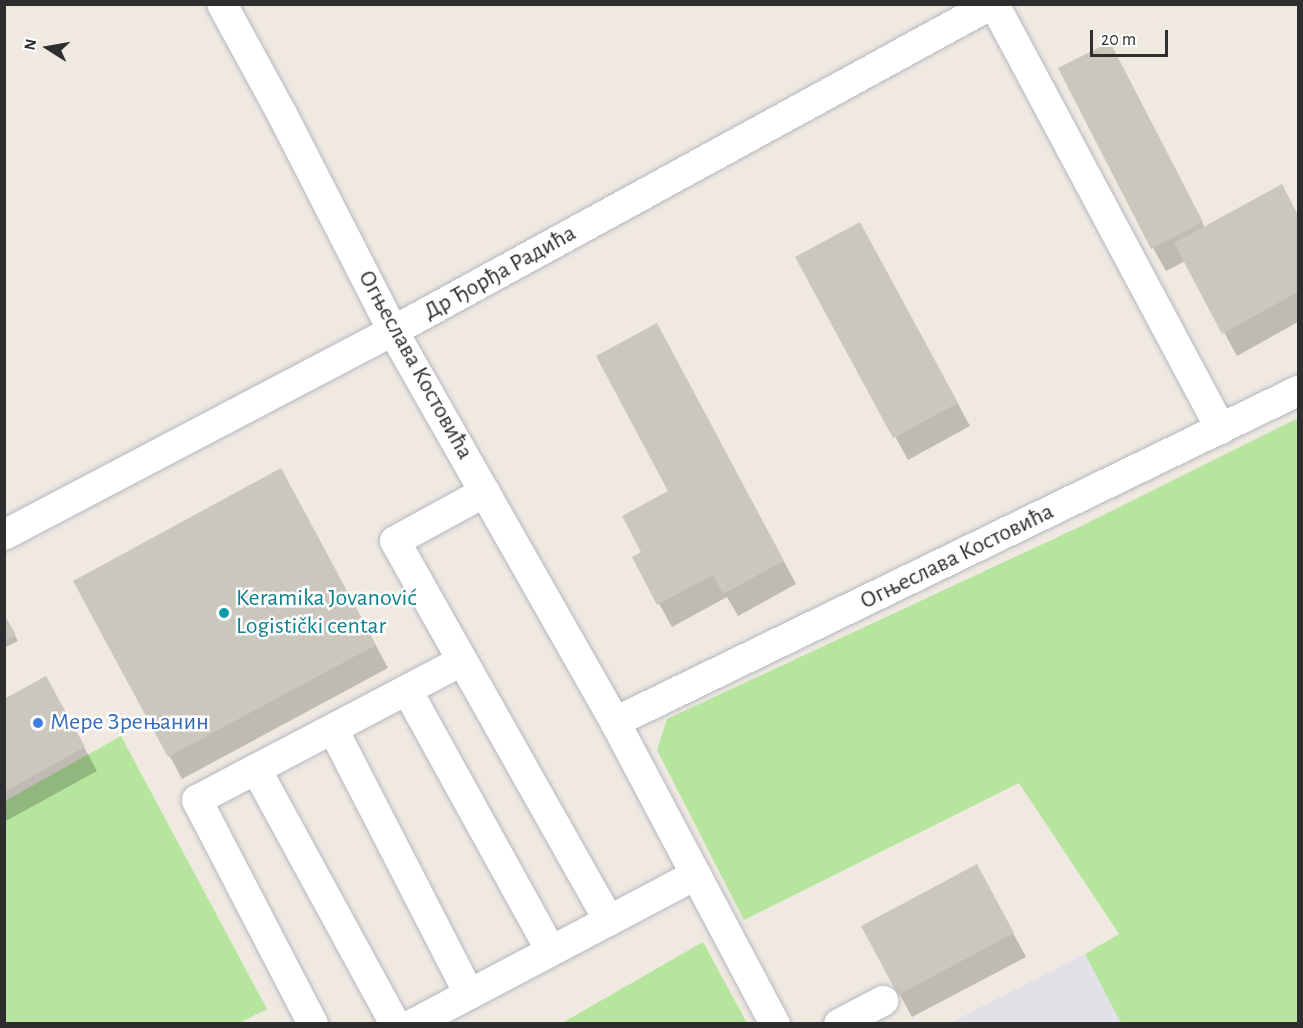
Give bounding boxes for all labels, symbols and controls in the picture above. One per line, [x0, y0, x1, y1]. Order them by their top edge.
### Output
north arrow [18, 18, 78, 78]
scale bar [1093, 18, 1171, 56]
text: 20 m [1101, 31, 1136, 49]
text: N [21, 38, 39, 52]
street label: Др Ђорђа Радића [419, 219, 581, 327]
street label: Огњеслава Костовића [351, 265, 479, 465]
street label: Огњеслава Костовића [855, 498, 1059, 616]
place label: Keramika Jovanović Logistički centar [236, 585, 417, 641]
marker: Keramika Jovanović Logistički centar [217, 606, 231, 620]
place label: Мере Зрењанин [50, 709, 209, 737]
marker: Мере Зрењанин [31, 716, 45, 730]

